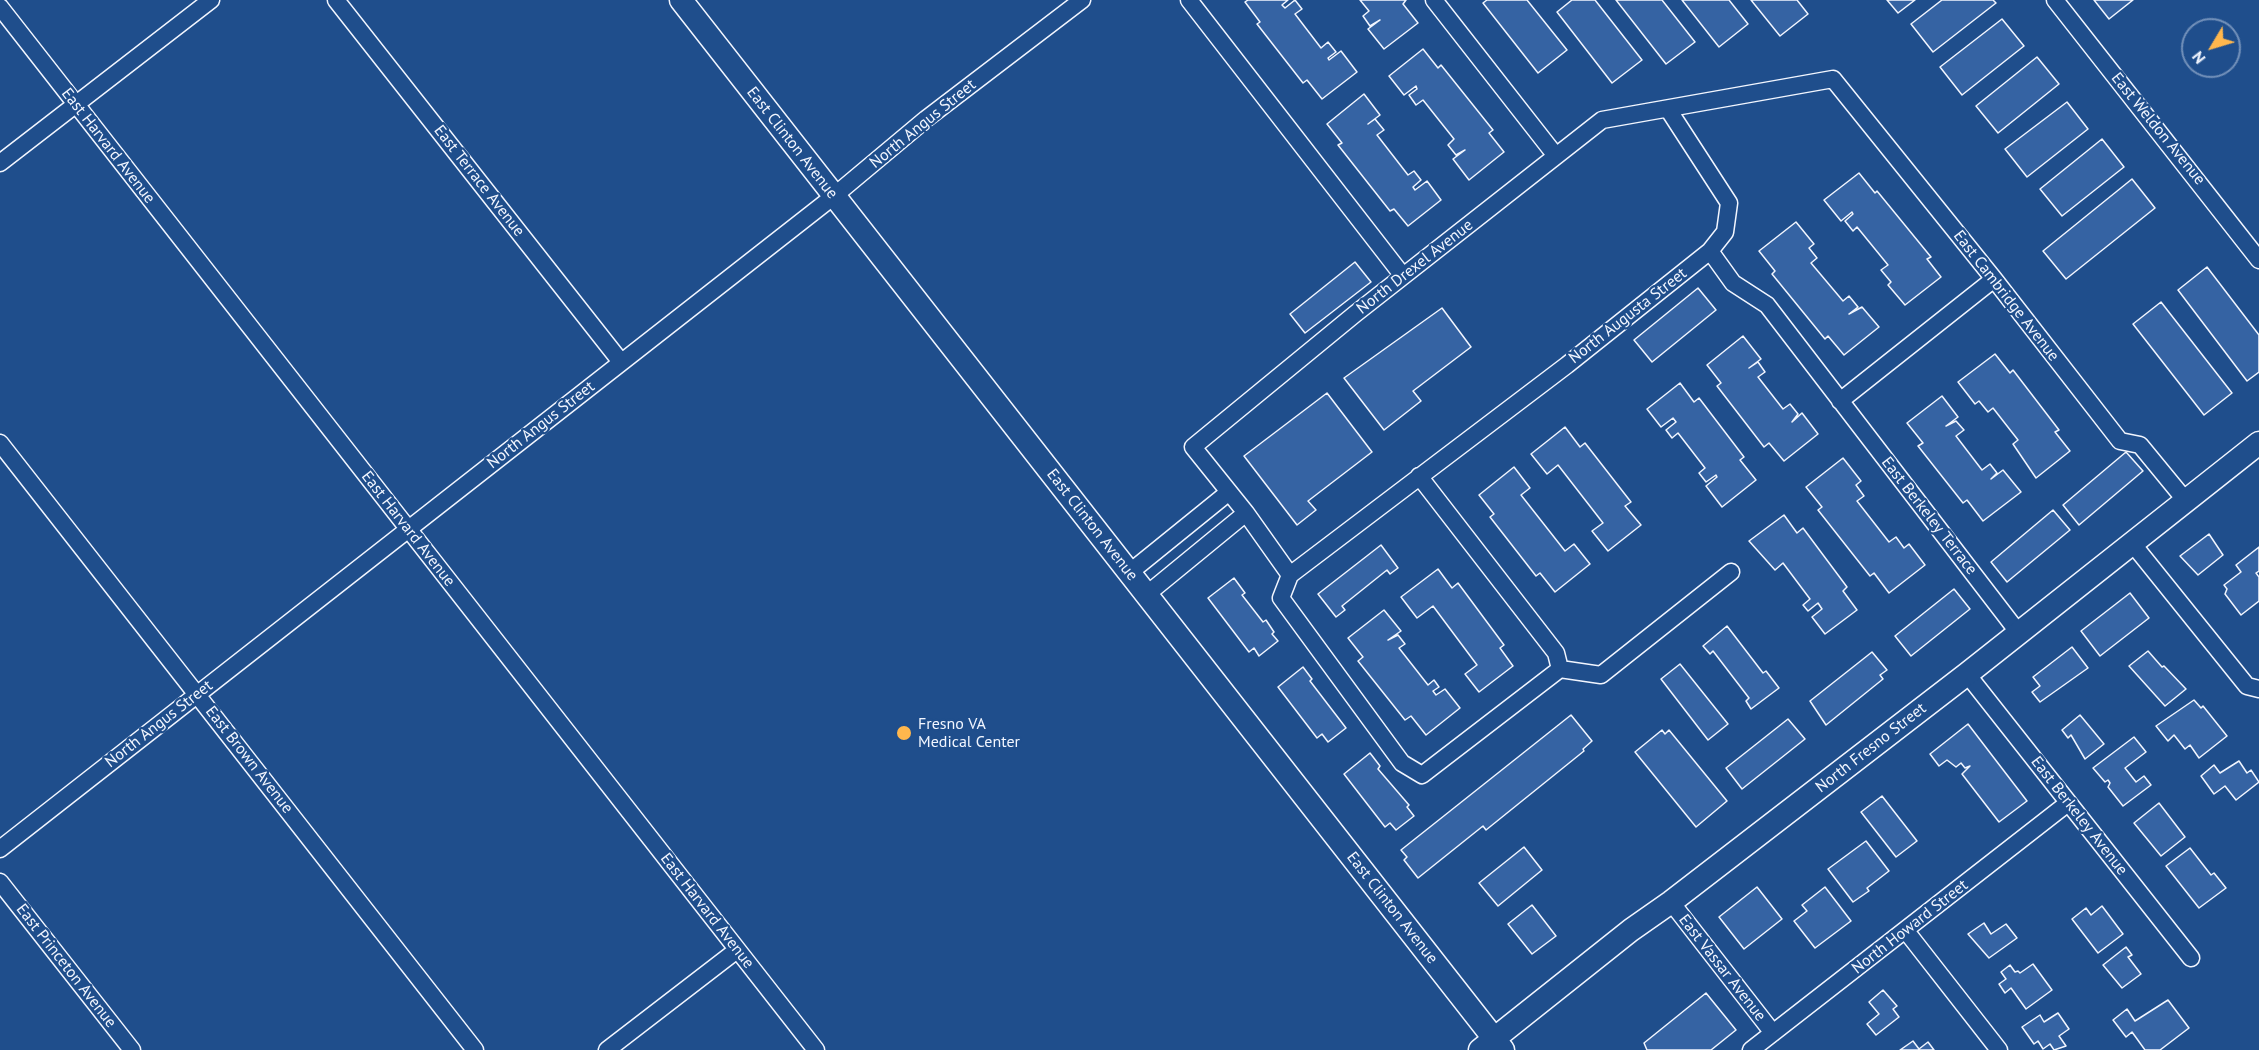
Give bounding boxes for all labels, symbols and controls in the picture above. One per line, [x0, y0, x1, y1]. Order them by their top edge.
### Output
north arrow [2181, 18, 2241, 78]
text: N [2187, 48, 2210, 68]
street label: East Weldon Avenue [2107, 69, 2209, 189]
street label: North Angus Street [866, 75, 980, 173]
street label: East Clinton Avenue [742, 83, 842, 203]
street label: East Harvard Avenue [57, 85, 159, 207]
street label: East Terrace Avenue [430, 122, 528, 240]
street label: North Drexel Avenue [1353, 216, 1477, 318]
street label: East Cambridge Avenue [1949, 227, 2063, 365]
street label: North Augusta Street [1565, 264, 1691, 368]
street label: North Angus Street [484, 377, 598, 473]
street label: East Berkeley Terrace [1877, 453, 1981, 579]
street label: East Clinton Avenue [1042, 465, 1142, 585]
street label: East Harvard Avenue [357, 468, 459, 590]
street label: North Angus Street [102, 676, 216, 772]
street label: North Fresno Street [1812, 699, 1930, 797]
street label: East Brown Avenue [201, 703, 297, 817]
place label: Fresno VA Medical Center [918, 714, 1020, 752]
marker: Fresno VA Medical Center [895, 724, 913, 742]
street label: East Berkeley Avenue [2027, 753, 2131, 879]
street label: East Clinton Avenue [1342, 848, 1442, 968]
street label: East Harvard Avenue [656, 850, 758, 972]
street label: North Howard Street [1848, 876, 1972, 978]
street label: East Princeton Avenue [12, 900, 120, 1032]
street label: East Vassar Avenue [1674, 911, 1770, 1025]

